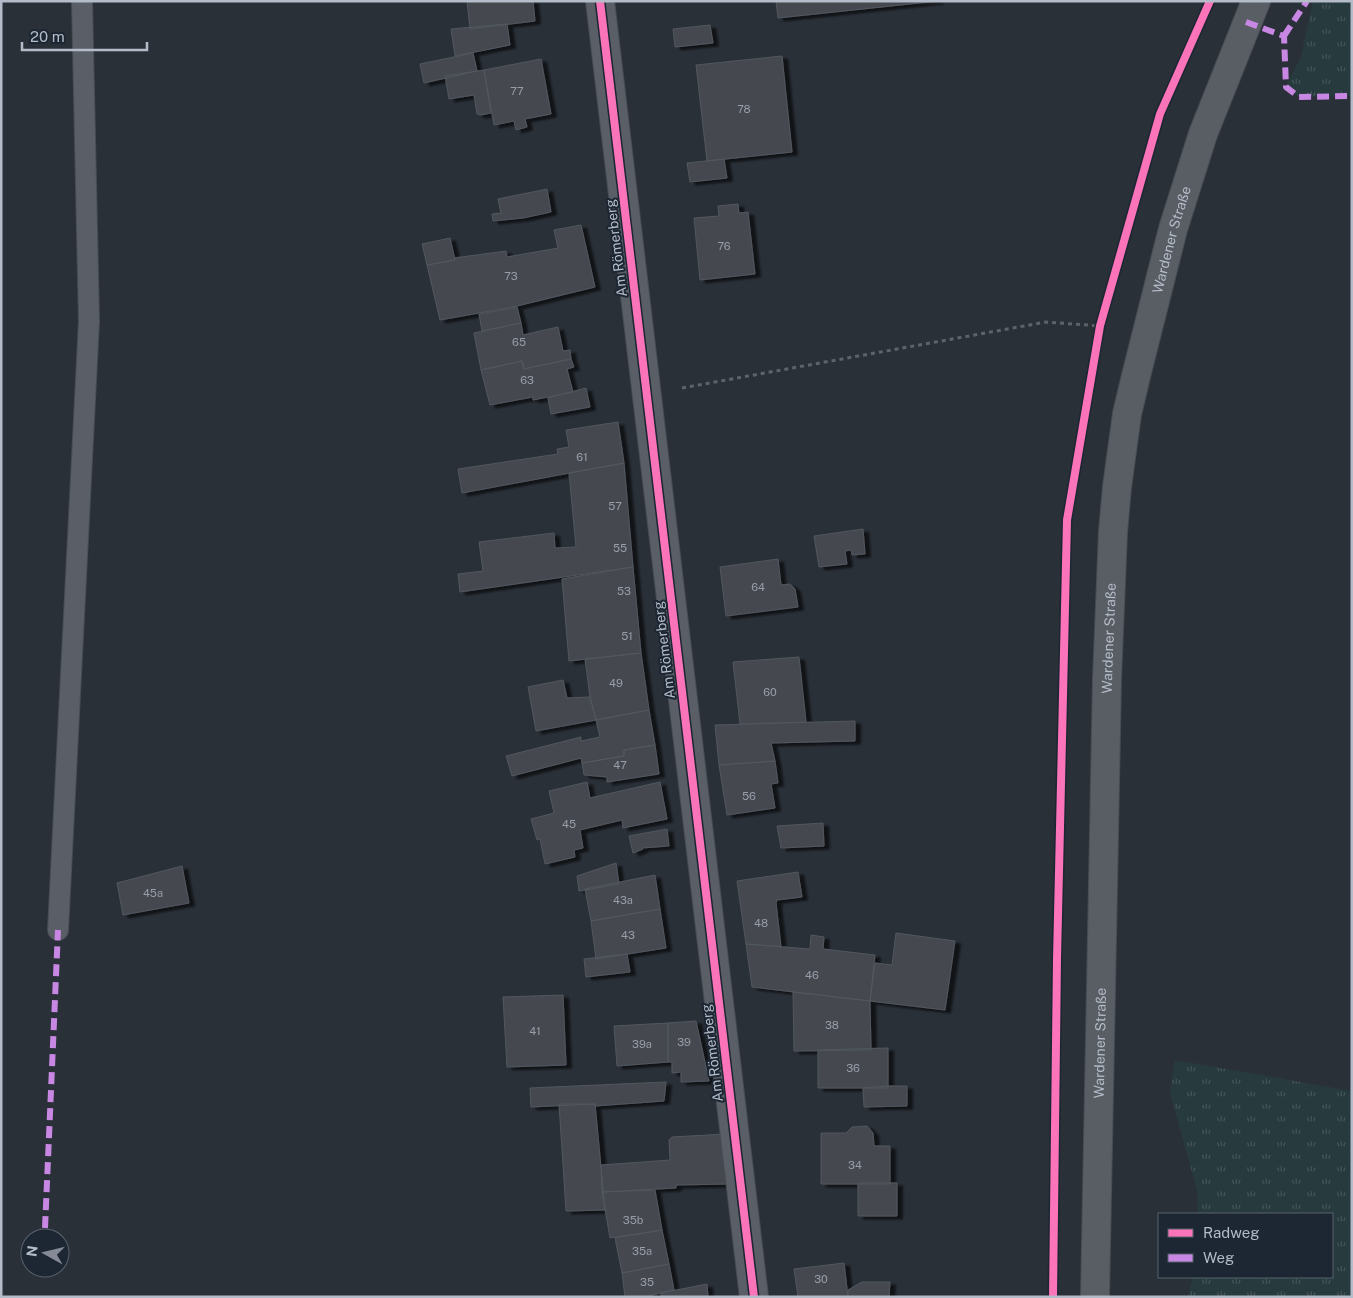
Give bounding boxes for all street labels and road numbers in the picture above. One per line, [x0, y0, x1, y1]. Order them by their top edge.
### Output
street label: Wardener Straße [1149, 184, 1194, 295]
street label: Am Römerberg [602, 198, 630, 298]
street label: Wardener Straße [1099, 582, 1119, 694]
street label: Am Römerberg [650, 600, 678, 700]
street label: Wardener Straße [1091, 987, 1109, 1099]
street label: Am Römerberg [698, 1003, 726, 1103]

